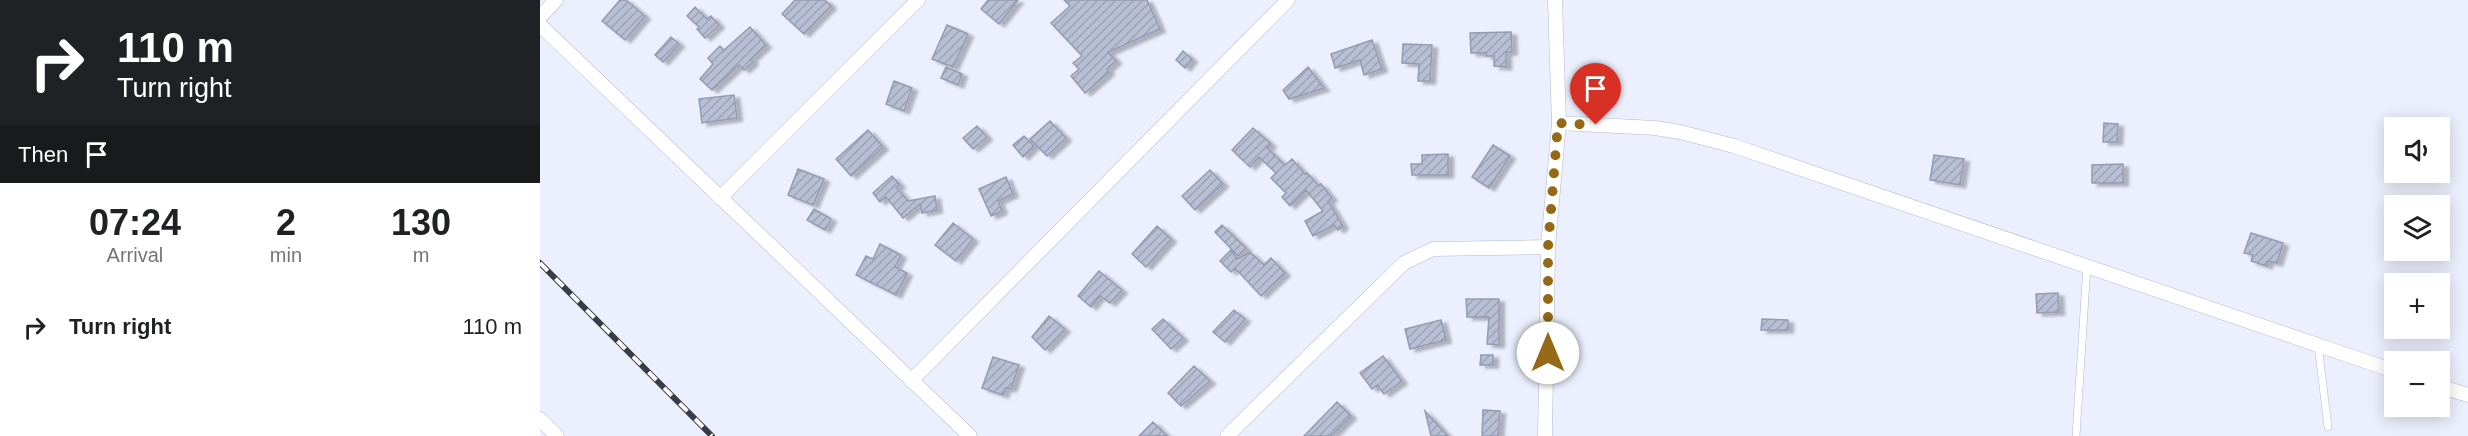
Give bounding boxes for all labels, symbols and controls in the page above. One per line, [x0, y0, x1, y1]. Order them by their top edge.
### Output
icon: right [18, 24, 96, 102]
text: 110 m [117, 24, 234, 71]
pin [1570, 63, 1621, 125]
icon: arrive [1579, 72, 1612, 105]
text: Turn right [117, 73, 232, 103]
map controls [2384, 117, 2450, 417]
button: sound [2384, 117, 2450, 183]
icon: arrive [80, 138, 113, 171]
text: Then [18, 142, 68, 167]
button: layers [2384, 195, 2450, 261]
text: 07:24 [89, 202, 181, 243]
text: 2 [276, 202, 296, 243]
text: 130 [391, 202, 451, 243]
text: Arrival [107, 244, 163, 266]
text: min [270, 244, 302, 266]
text: m [413, 244, 429, 266]
button: + [2384, 273, 2450, 339]
icon: right [18, 311, 51, 344]
text: Turn right [69, 314, 171, 339]
text: 110 m [462, 314, 522, 339]
position arrow [1516, 321, 1580, 385]
button: − [2384, 351, 2450, 417]

